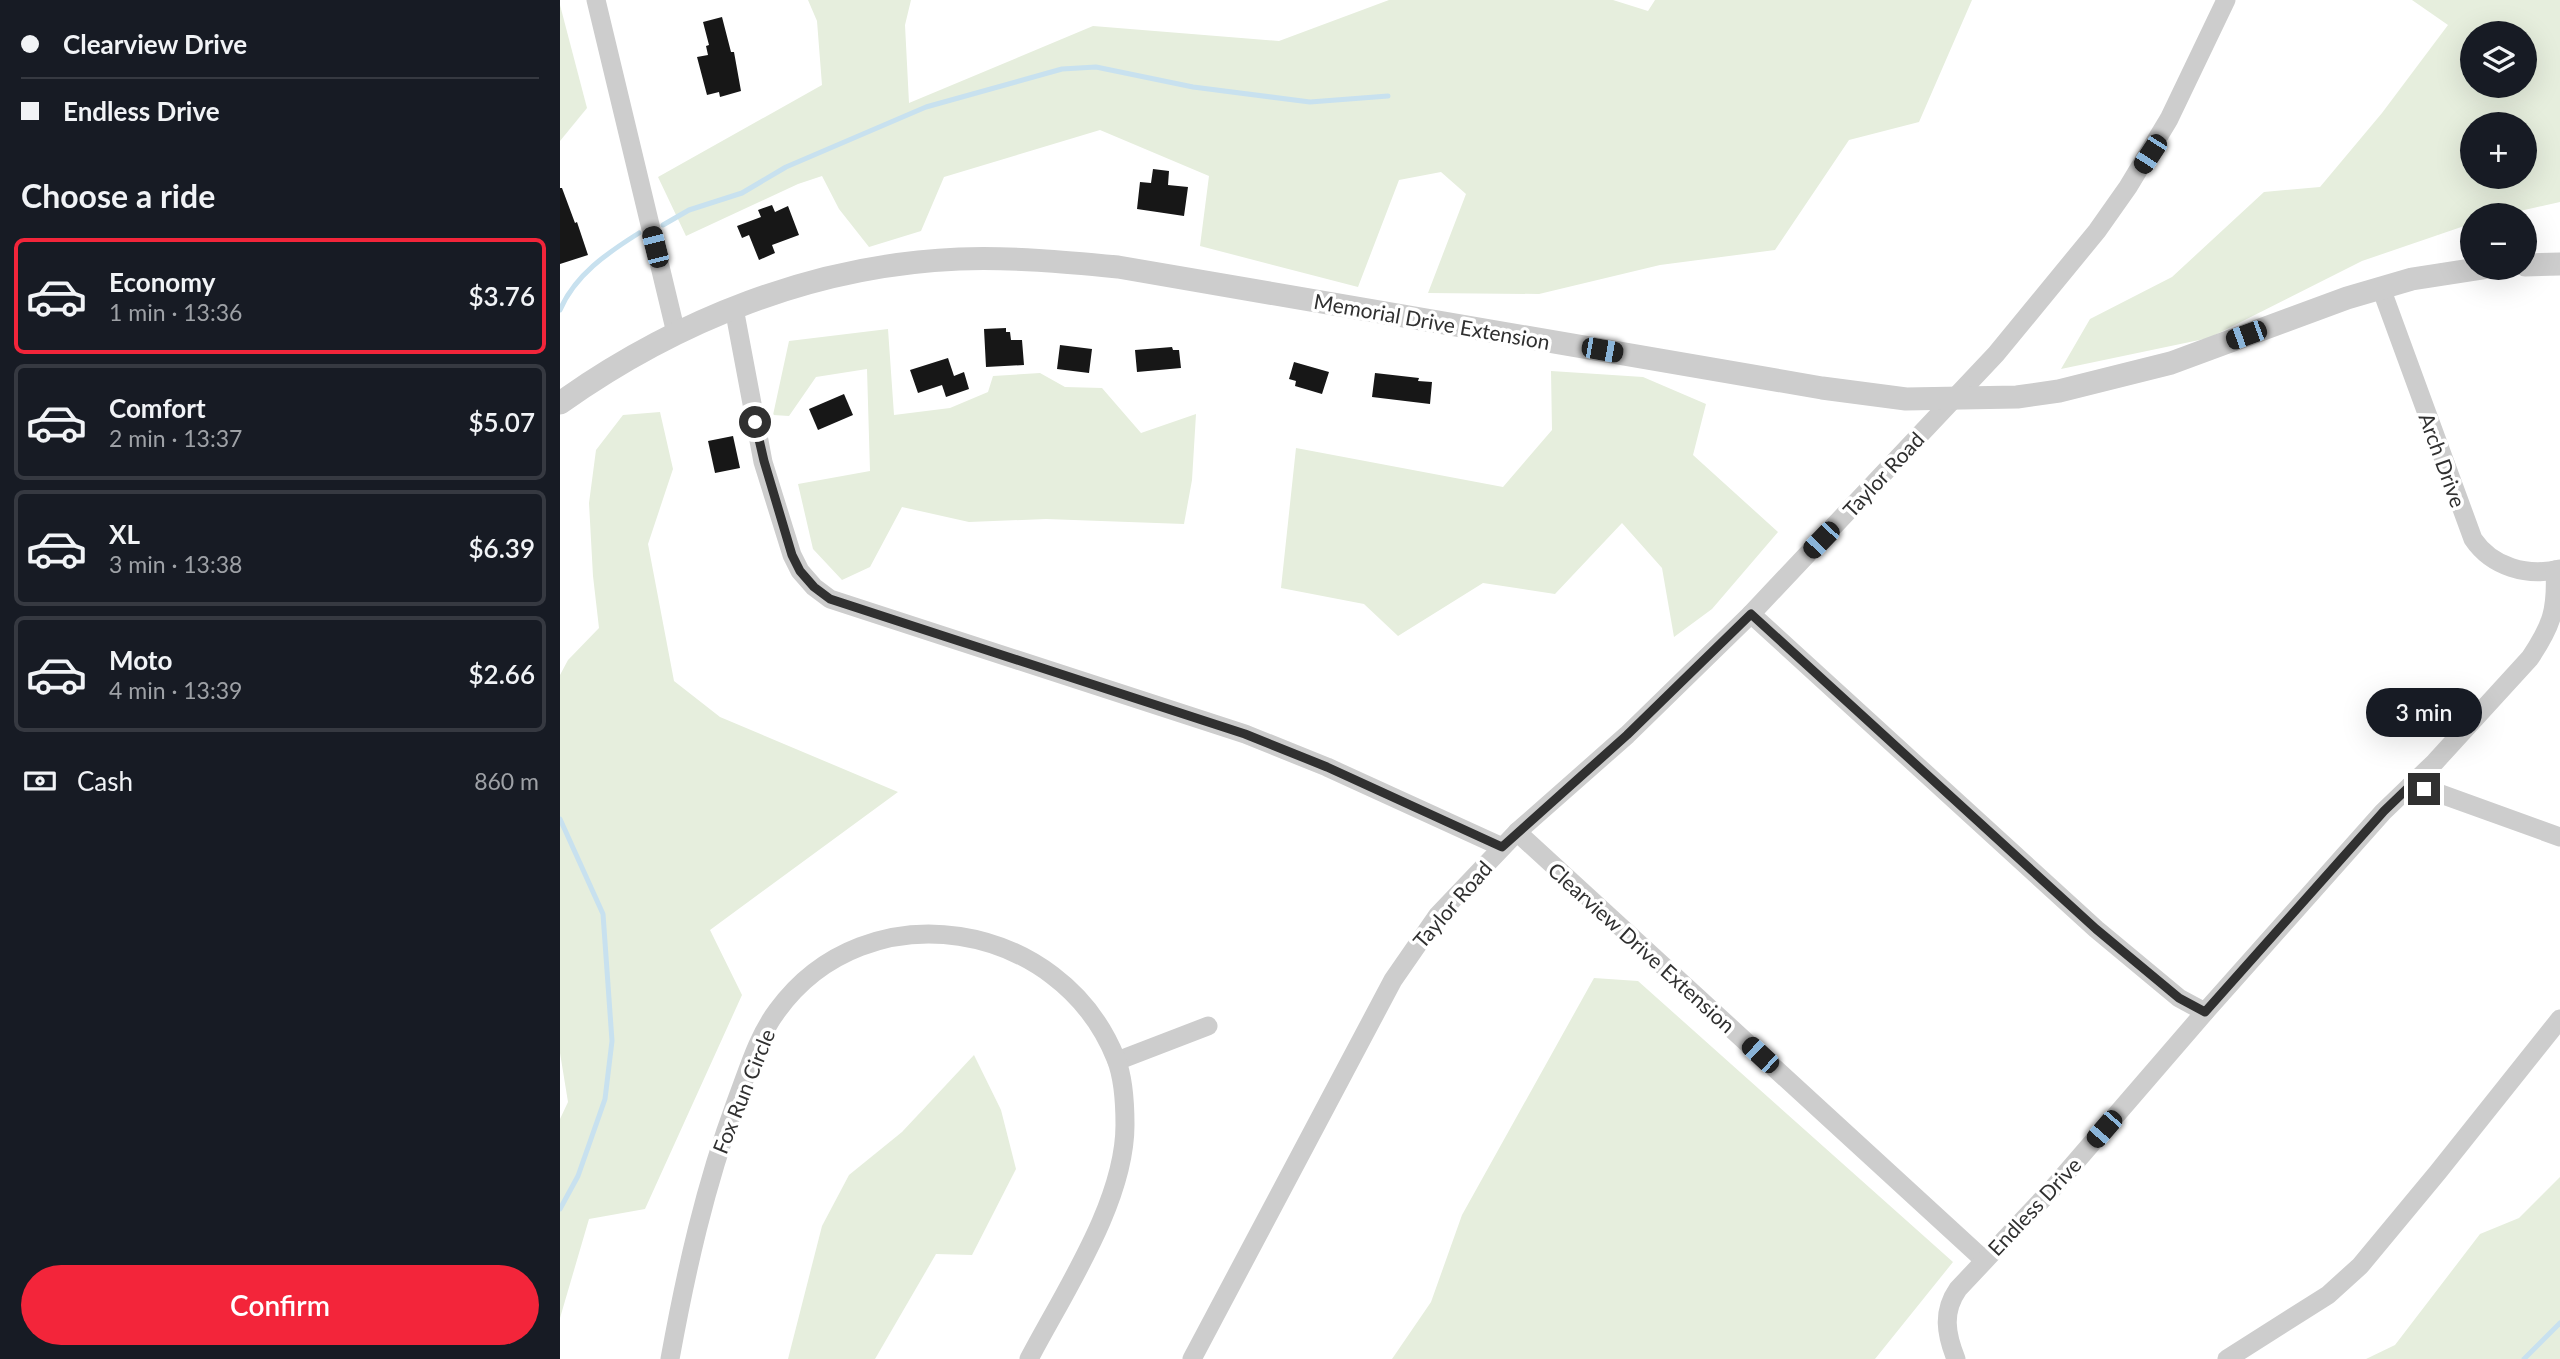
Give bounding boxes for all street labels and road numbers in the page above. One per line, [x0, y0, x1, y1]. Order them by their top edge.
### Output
street label: Memorial Drive Extension [1312, 288, 1552, 354]
street label: Arch Drive [2414, 409, 2472, 511]
street label: Taylor Road [1837, 426, 1929, 522]
street label: Taylor Road [1407, 855, 1497, 953]
street label: Clearview Drive Extension [1544, 857, 1740, 1037]
street label: Fox Run Circle [707, 1025, 779, 1157]
street label: Endless Drive [1982, 1152, 2086, 1260]

